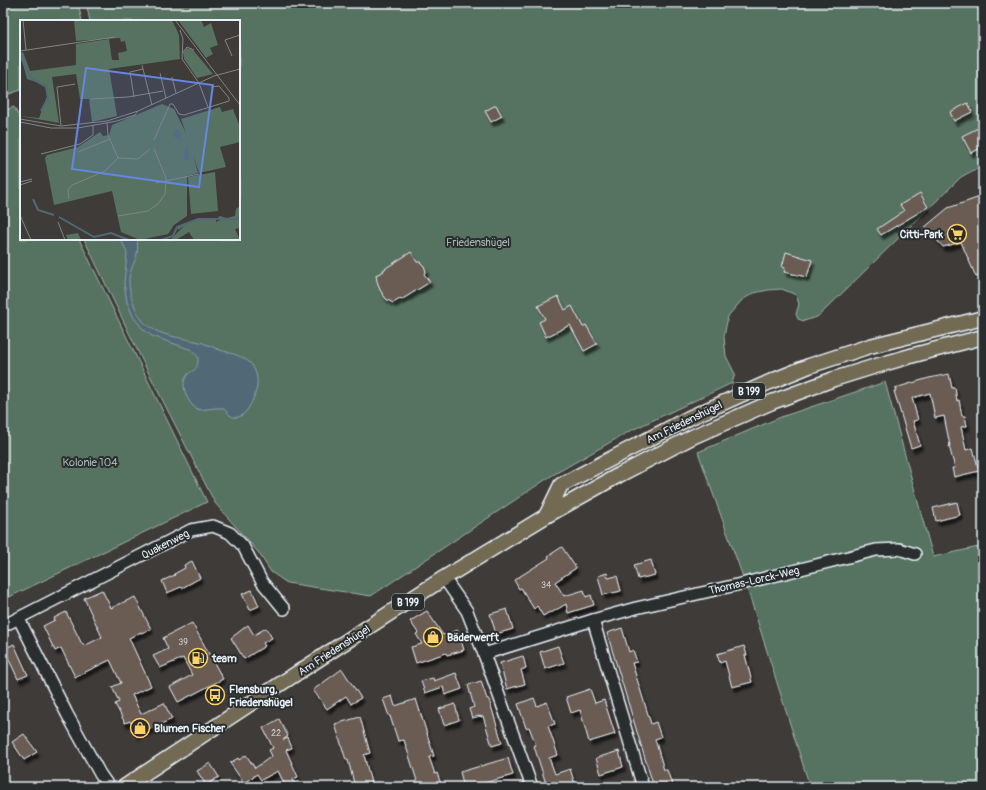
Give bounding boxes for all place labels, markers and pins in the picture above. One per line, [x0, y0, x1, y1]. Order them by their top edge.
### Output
supermarket icon: Citti-Park [946, 223, 968, 245]
place label: Citti-Park [900, 228, 943, 241]
shop icon: Bäderwerft [422, 626, 444, 648]
place label: Bäderwerft [447, 631, 500, 644]
fuel station icon: team [187, 647, 209, 669]
place label: team [211, 652, 237, 665]
place label: Flensburg, Friedenshügel [229, 683, 293, 709]
bus stop icon: Flensburg, Friedenshügel [204, 684, 226, 706]
shop icon: Blumen Fischer [129, 717, 151, 739]
place label: Blumen Fischer [154, 722, 226, 735]

